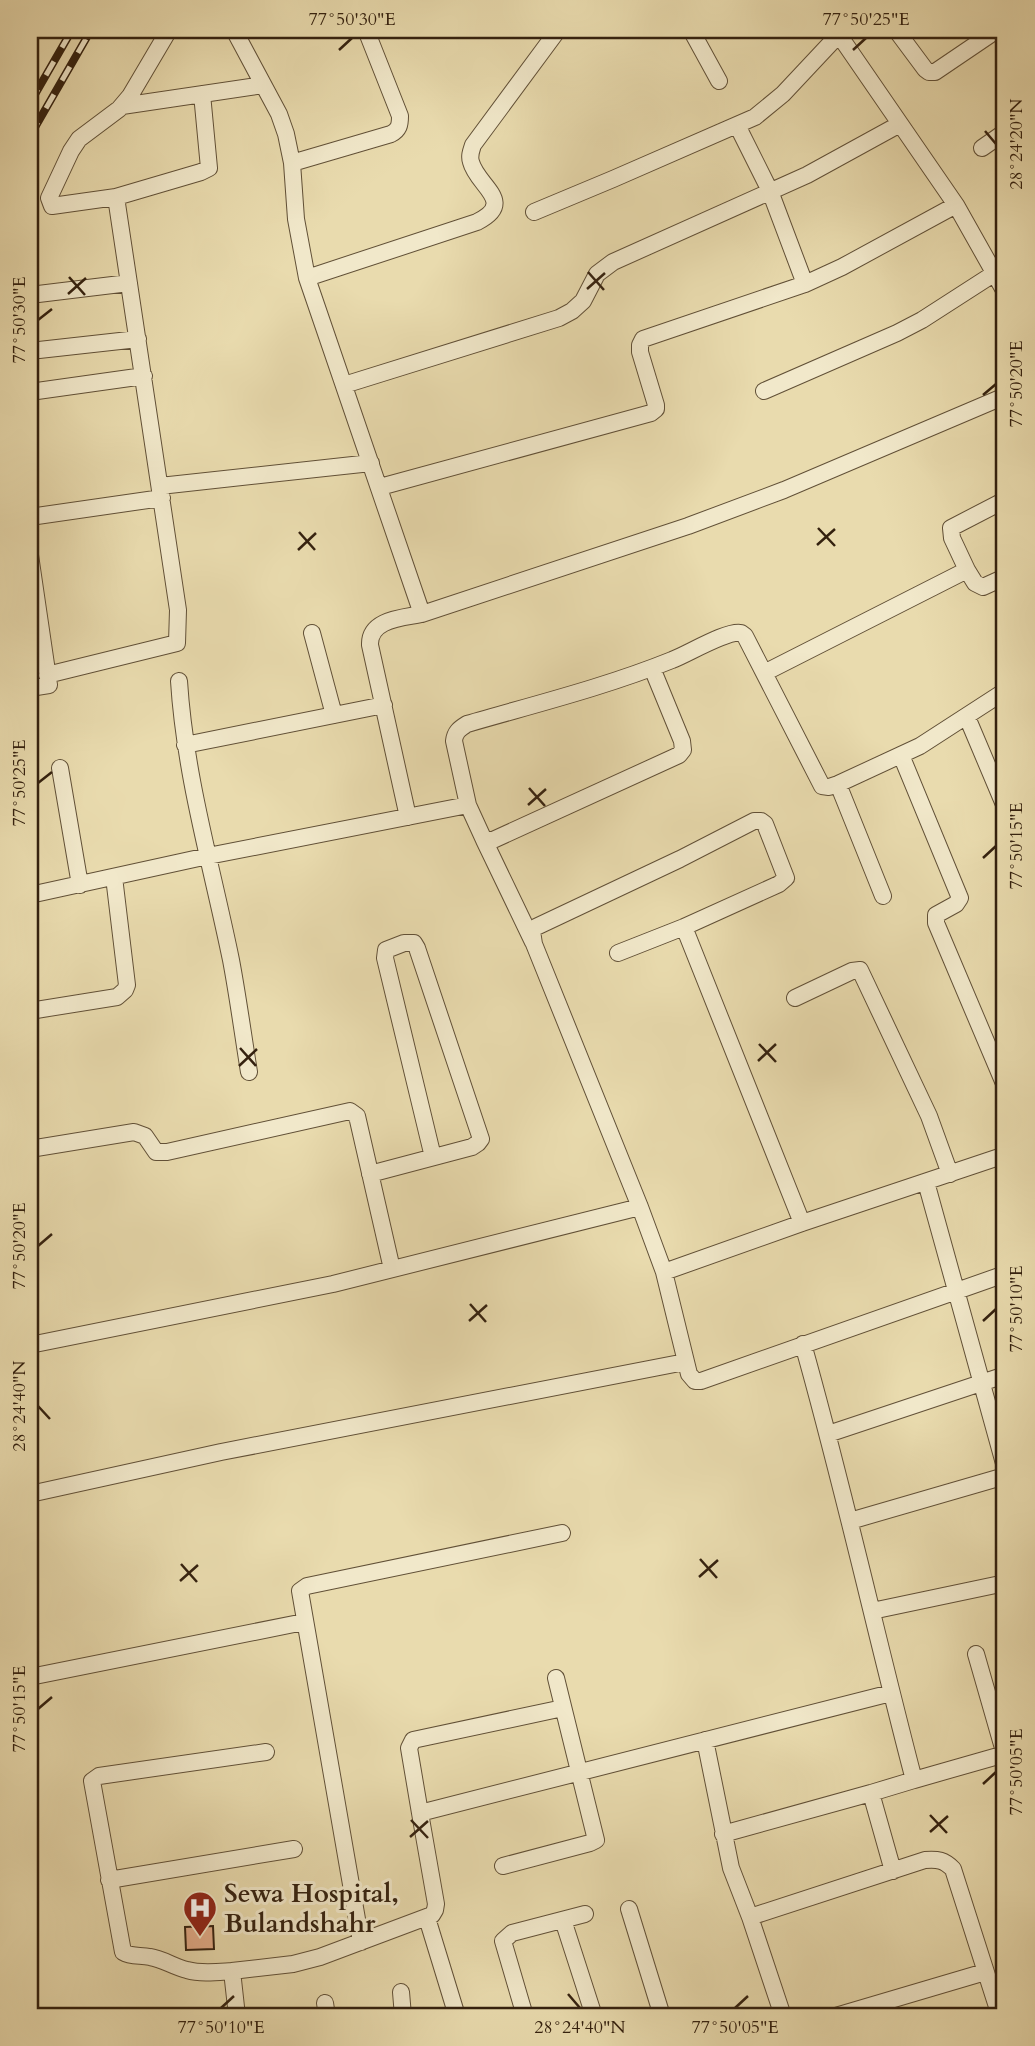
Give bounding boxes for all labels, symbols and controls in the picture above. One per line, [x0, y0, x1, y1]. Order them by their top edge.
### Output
text: 77°50'30"E [308, 7, 396, 32]
text: 77°50'25"E [822, 7, 910, 32]
text: 28°24'20"N [1004, 98, 1029, 190]
text: 77°50'30"E [7, 276, 32, 364]
text: 77°50'20"E [1004, 340, 1029, 428]
text: 77°50'25"E [7, 739, 32, 827]
text: 77°50'15"E [1004, 802, 1029, 890]
text: 77°50'20"E [7, 1202, 32, 1290]
text: 77°50'10"E [1004, 1265, 1029, 1353]
text: 28°24'40"N [7, 1360, 32, 1452]
text: 77°50'15"E [7, 1665, 32, 1753]
text: 77°50'05"E [1004, 1728, 1029, 1816]
place label: Sewa Hospital, Bulandshahr [224, 1876, 399, 1941]
hospital icon: Sewa Hospital, Bulandshahr [181, 1889, 219, 1938]
text: 77°50'10"E [177, 2015, 265, 2040]
text: 28°24'40"N [534, 2015, 626, 2040]
text: 77°50'05"E [691, 2015, 779, 2040]

